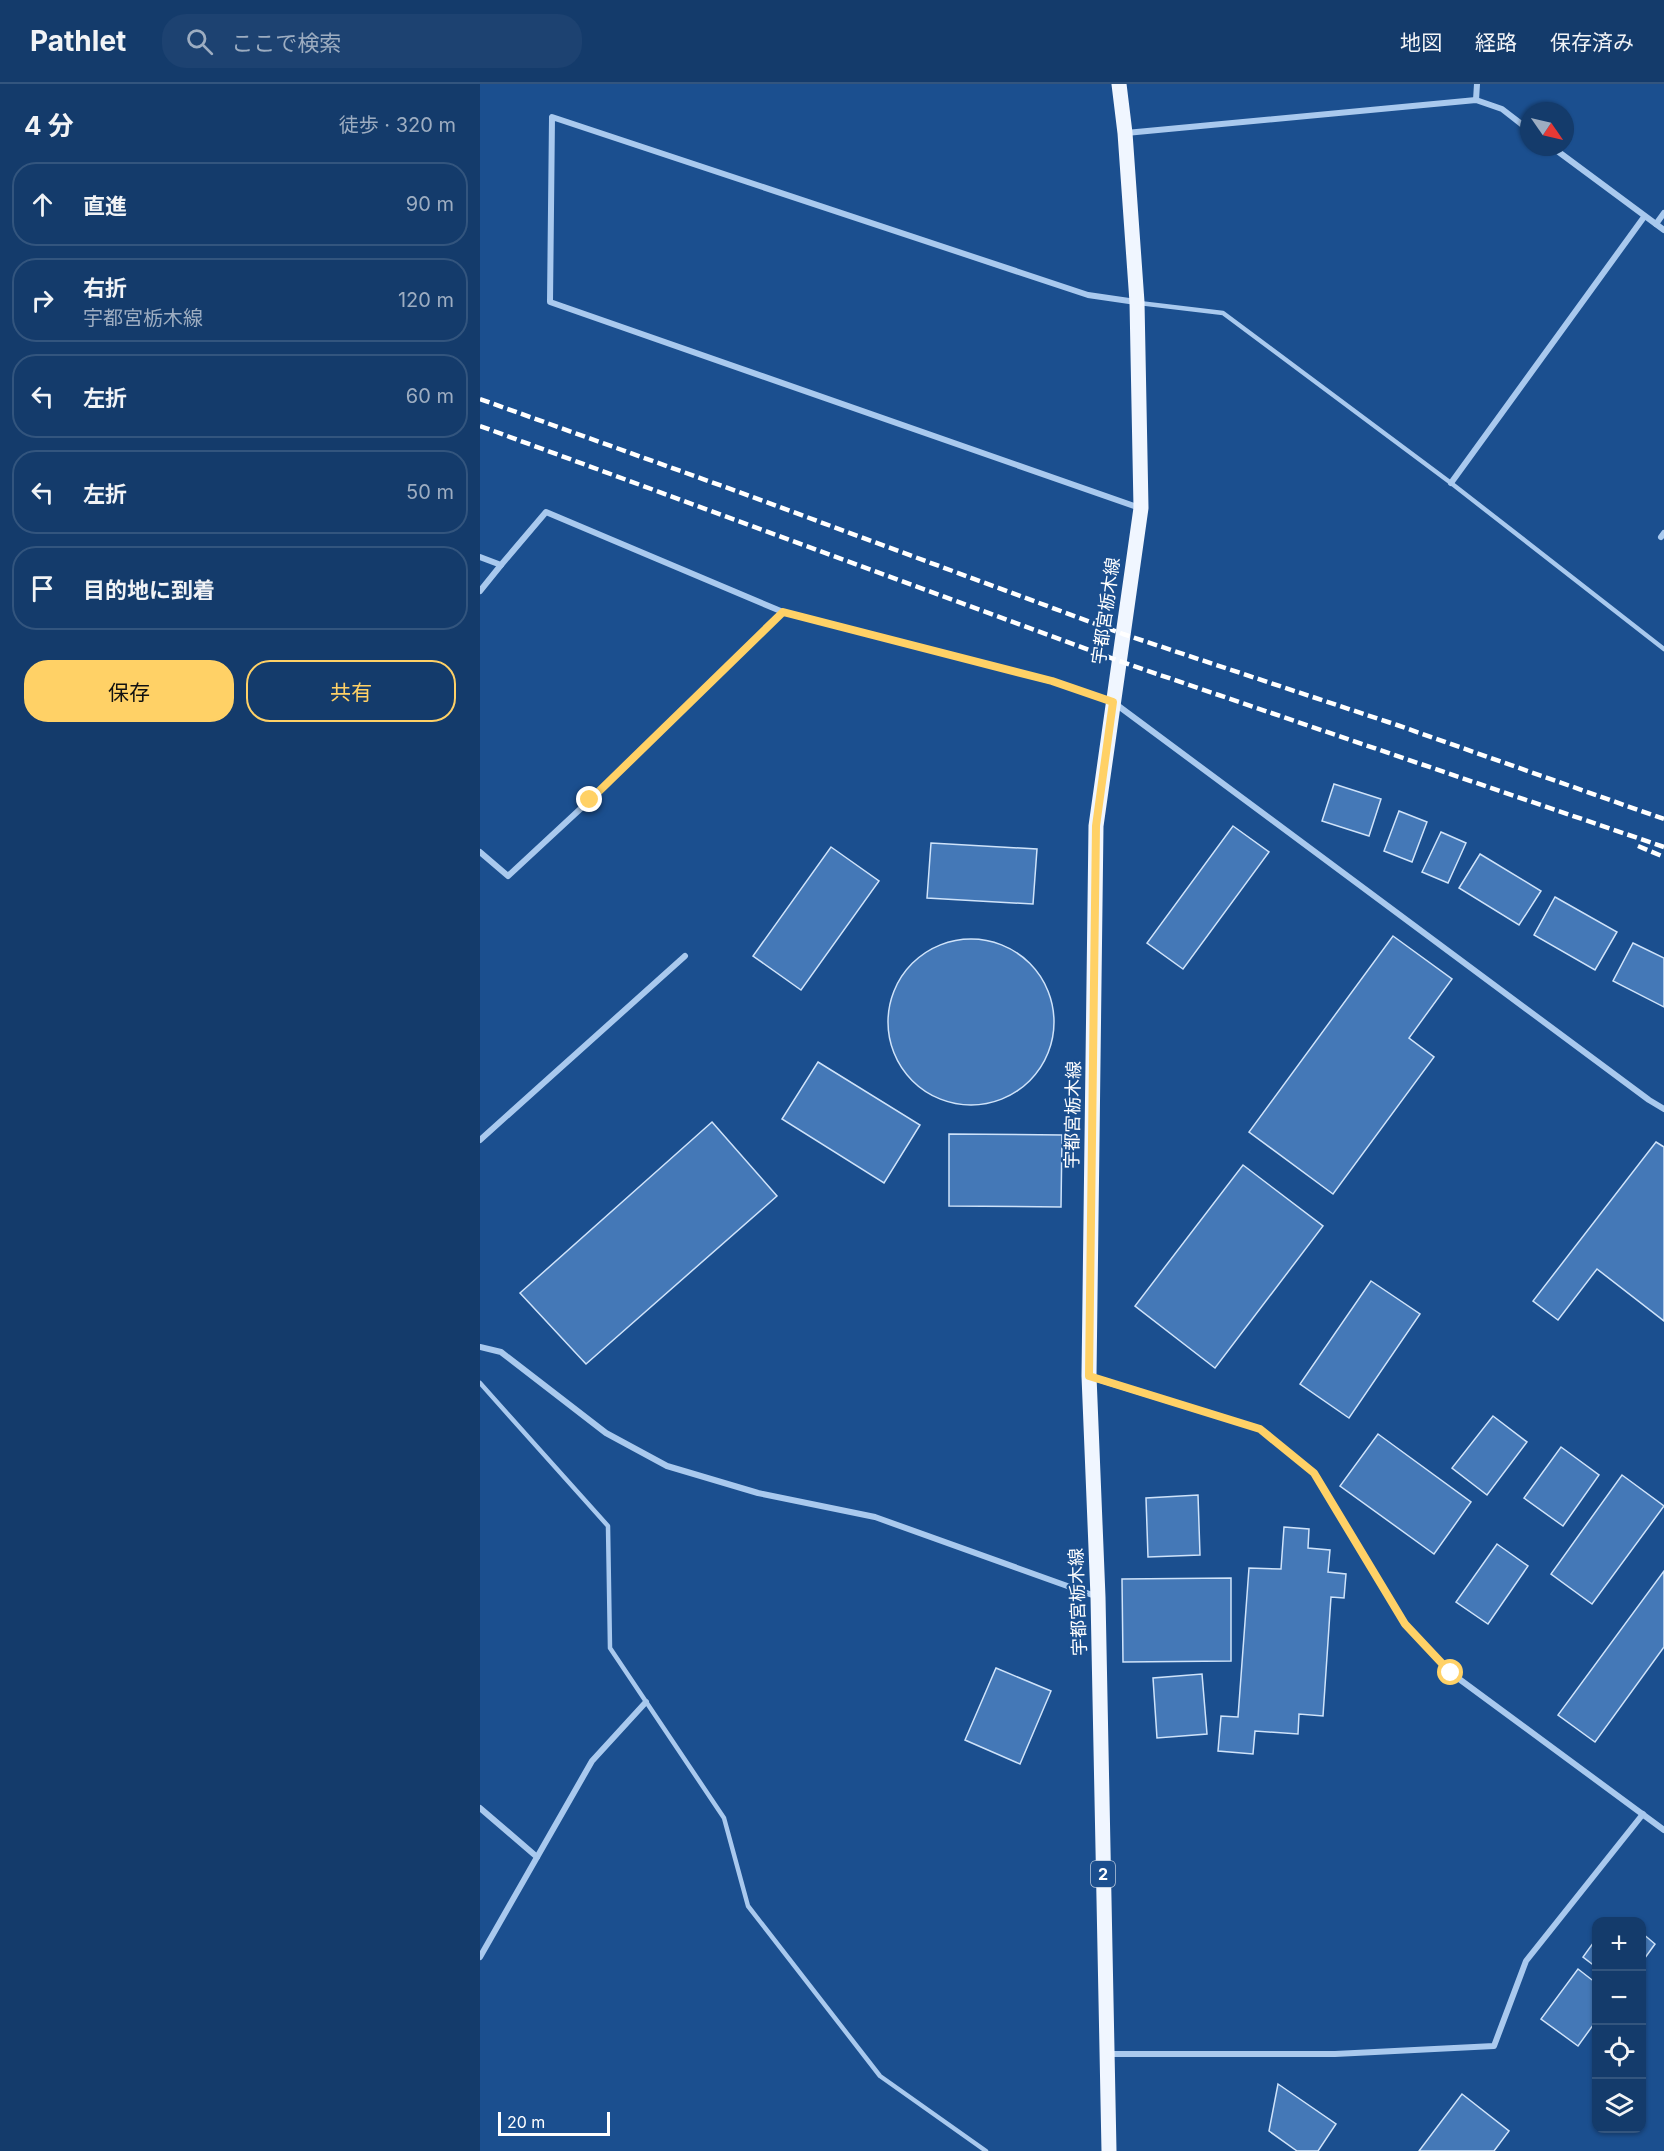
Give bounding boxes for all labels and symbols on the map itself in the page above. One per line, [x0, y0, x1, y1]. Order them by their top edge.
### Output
north arrow [1520, 102, 1574, 156]
street label: 宇都宮栃木線 [1088, 556, 1123, 666]
route end [576, 786, 602, 812]
street label: 宇都宮栃木線 [1061, 1061, 1084, 1169]
street label: 宇都宮栃木線 [1065, 1548, 1090, 1656]
route start [1437, 1659, 1463, 1685]
road number: 2 [1091, 1861, 1115, 1887]
scale bar [498, 2109, 610, 2136]

